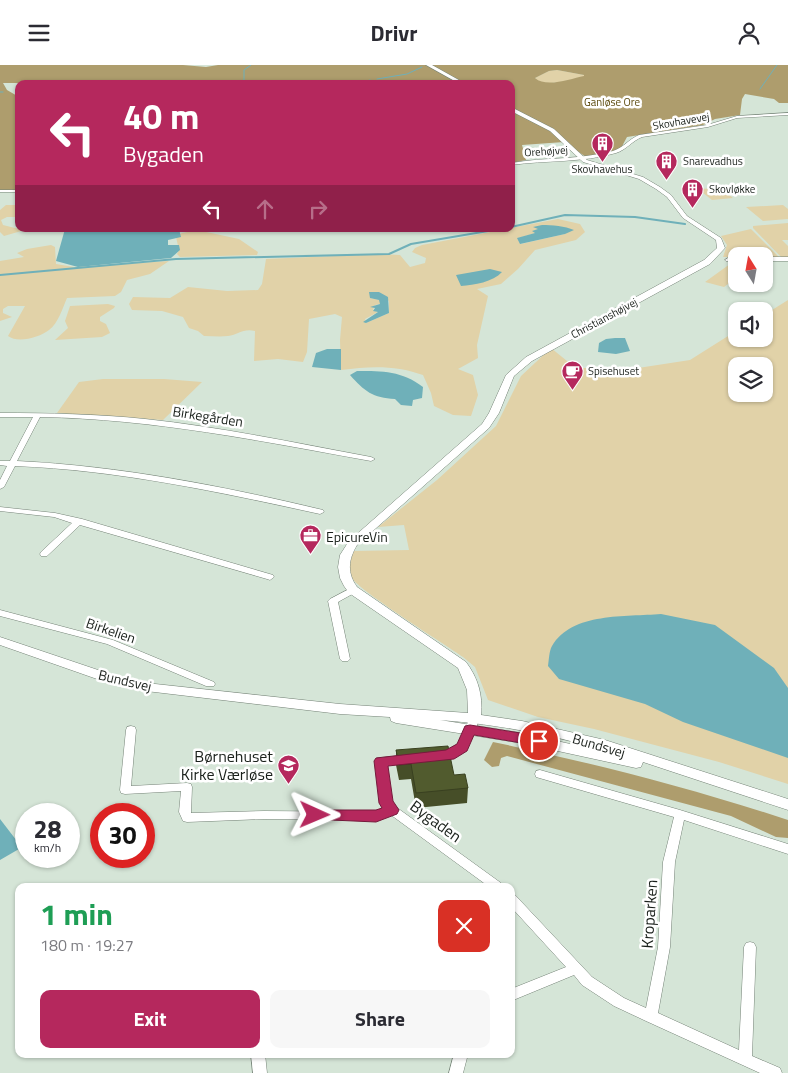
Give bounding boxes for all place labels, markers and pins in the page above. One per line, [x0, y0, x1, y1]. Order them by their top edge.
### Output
building icon: Skovhavehus [590, 131, 614, 162]
building icon: Snarevadhus [655, 149, 679, 180]
place label: Snarevadhus [683, 153, 743, 169]
place label: Skovhavehus [571, 161, 633, 177]
building icon: Skovløkke [681, 177, 705, 208]
place label: Skovløkke [709, 181, 756, 197]
cafe icon: Spisehuset [560, 359, 584, 390]
place label: Spisehuset [588, 363, 639, 379]
office icon: EpicureVin [298, 524, 322, 555]
place label: EpicureVin [326, 526, 388, 547]
pin [518, 720, 560, 762]
place label: Børnehuset Kirke Værløse [181, 744, 273, 786]
school or university icon: Børnehuset Kirke Værløse [277, 753, 301, 784]

